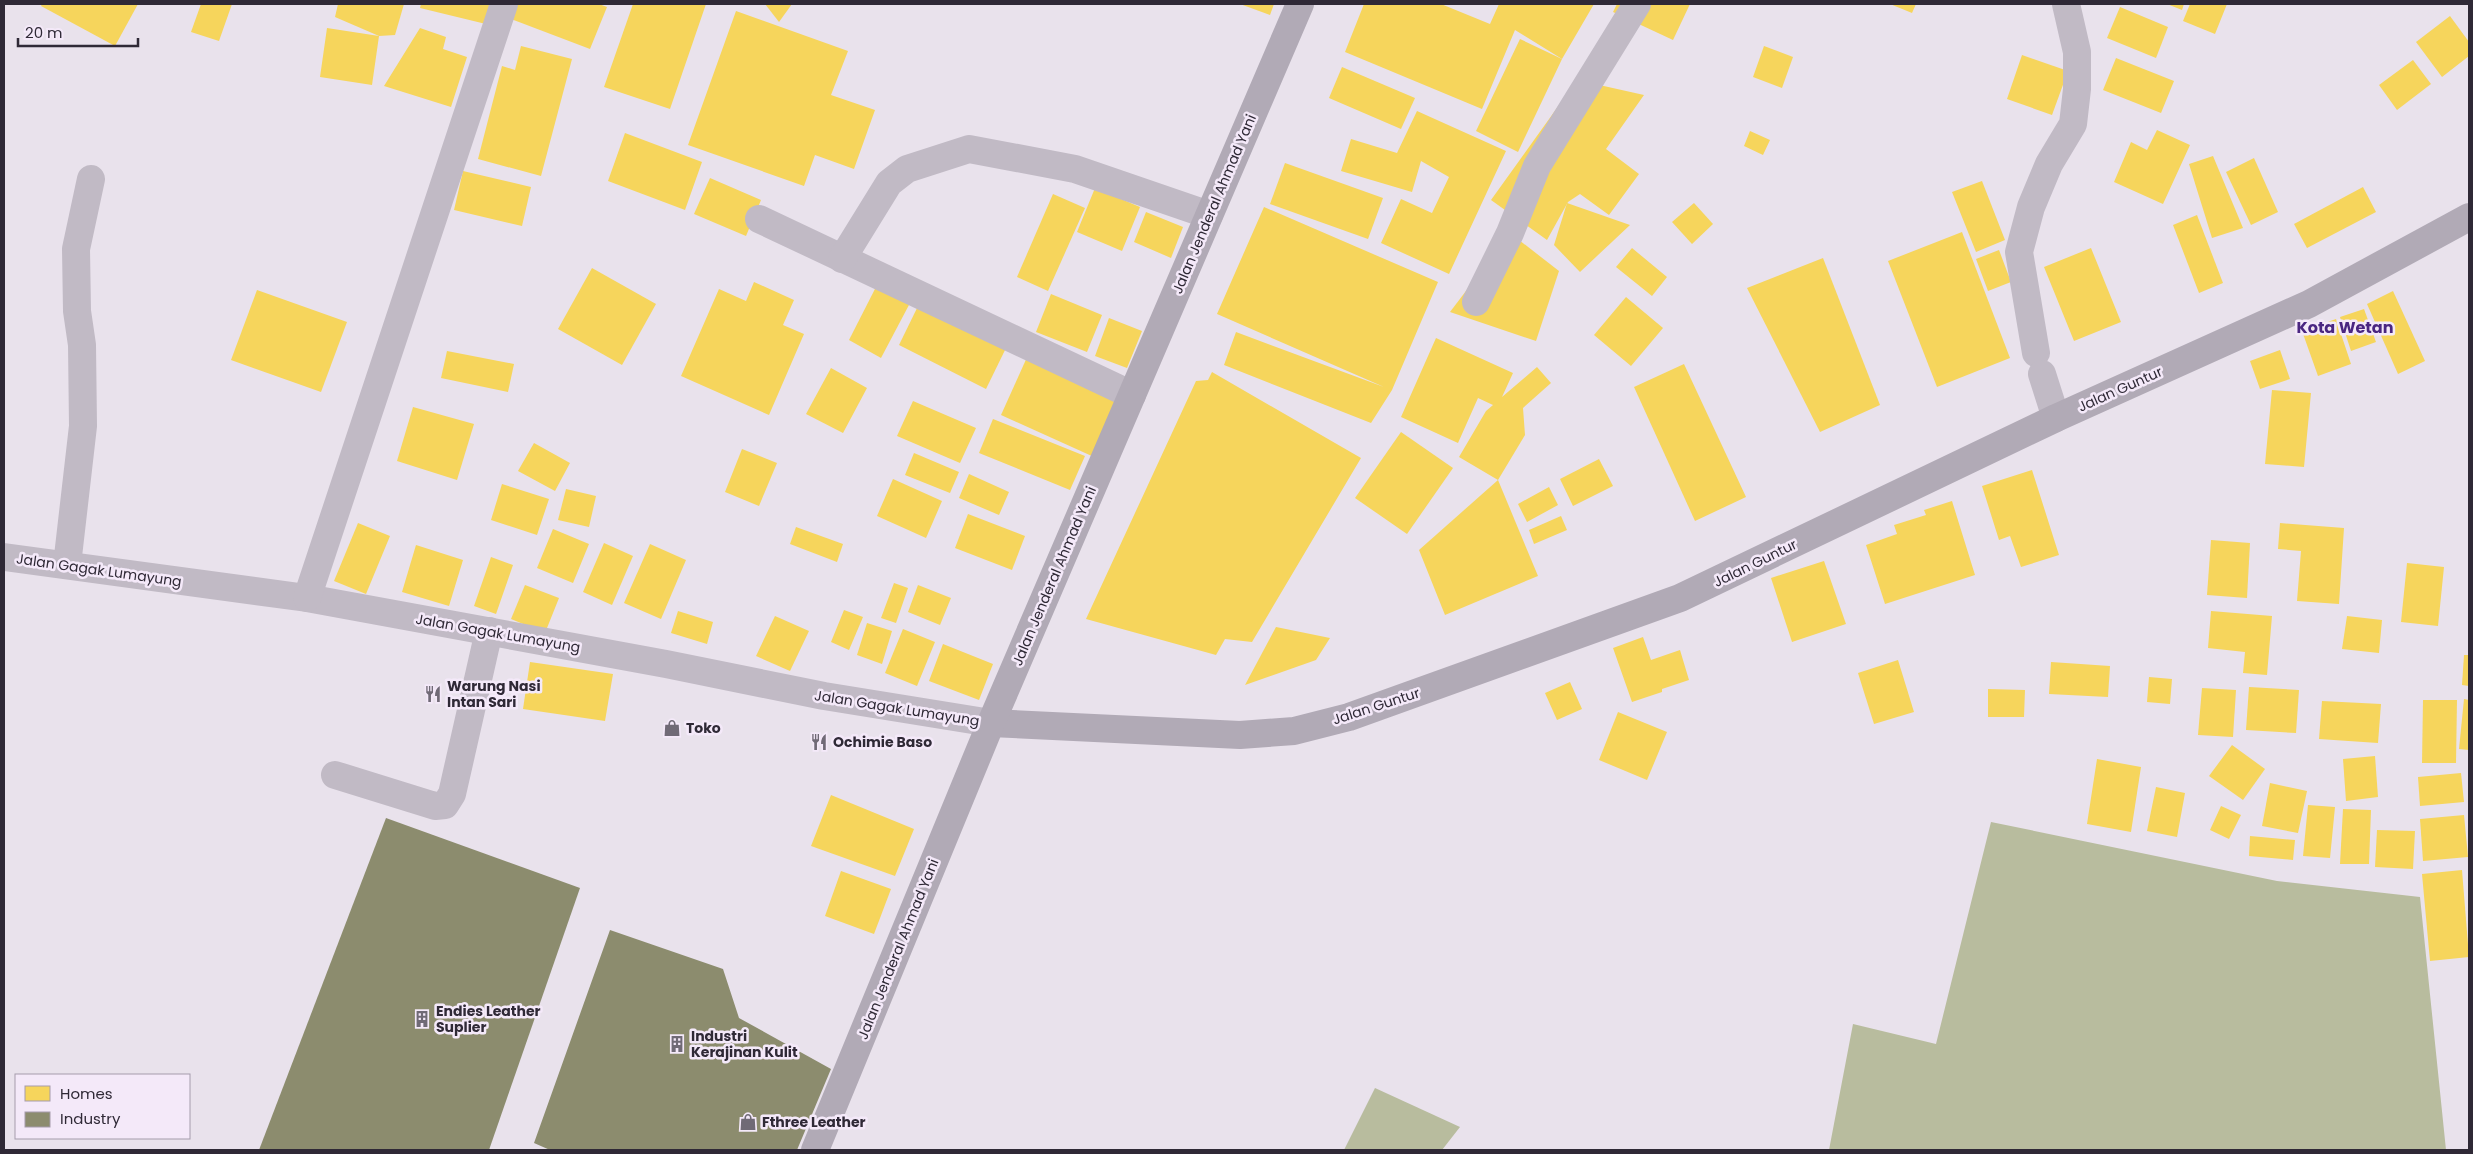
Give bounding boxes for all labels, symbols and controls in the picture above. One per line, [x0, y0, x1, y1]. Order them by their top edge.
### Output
scale bar [18, 15, 138, 47]
text: 20 m [25, 22, 63, 43]
street label: Jalan Jenderal Ahmad Yani [1167, 111, 1261, 297]
district label: Kota Wetan [2297, 316, 2393, 339]
street label: Jalan Guntur [2075, 361, 2165, 417]
street label: Jalan Jenderal Ahmad Yani [1007, 483, 1101, 669]
street label: Jalan Guntur [1710, 534, 1800, 592]
street label: Jalan Gagak Lumayung [15, 548, 183, 592]
street label: Jalan Gagak Lumayung [414, 609, 582, 657]
place label: Warung Nasi Intan Sari [447, 676, 541, 712]
street label: Jalan Guntur [1330, 682, 1422, 730]
restaurant icon: Warung Nasi Intan Sari [423, 684, 443, 704]
street label: Jalan Gagak Lumayung [813, 685, 981, 731]
shop icon: Toko [662, 718, 682, 738]
place label: Toko [686, 718, 721, 738]
restaurant icon: Ochimie Baso [809, 732, 829, 752]
place label: Ochimie Baso [833, 732, 932, 752]
street label: Jalan Jenderal Ahmad Yani [853, 856, 943, 1042]
place label: Endies Leather Suplier [436, 1001, 541, 1037]
building icon: Endies Leather Suplier [412, 1009, 432, 1029]
place label: Industri Kerajinan Kulit [691, 1026, 798, 1062]
building icon: Industri Kerajinan Kulit [667, 1034, 687, 1054]
legend [15, 1074, 190, 1139]
text: Homes [60, 1083, 113, 1104]
text: Industry [60, 1108, 121, 1129]
shop icon: Fthree Leather [738, 1112, 758, 1132]
place label: Fthree Leather [762, 1112, 866, 1132]

